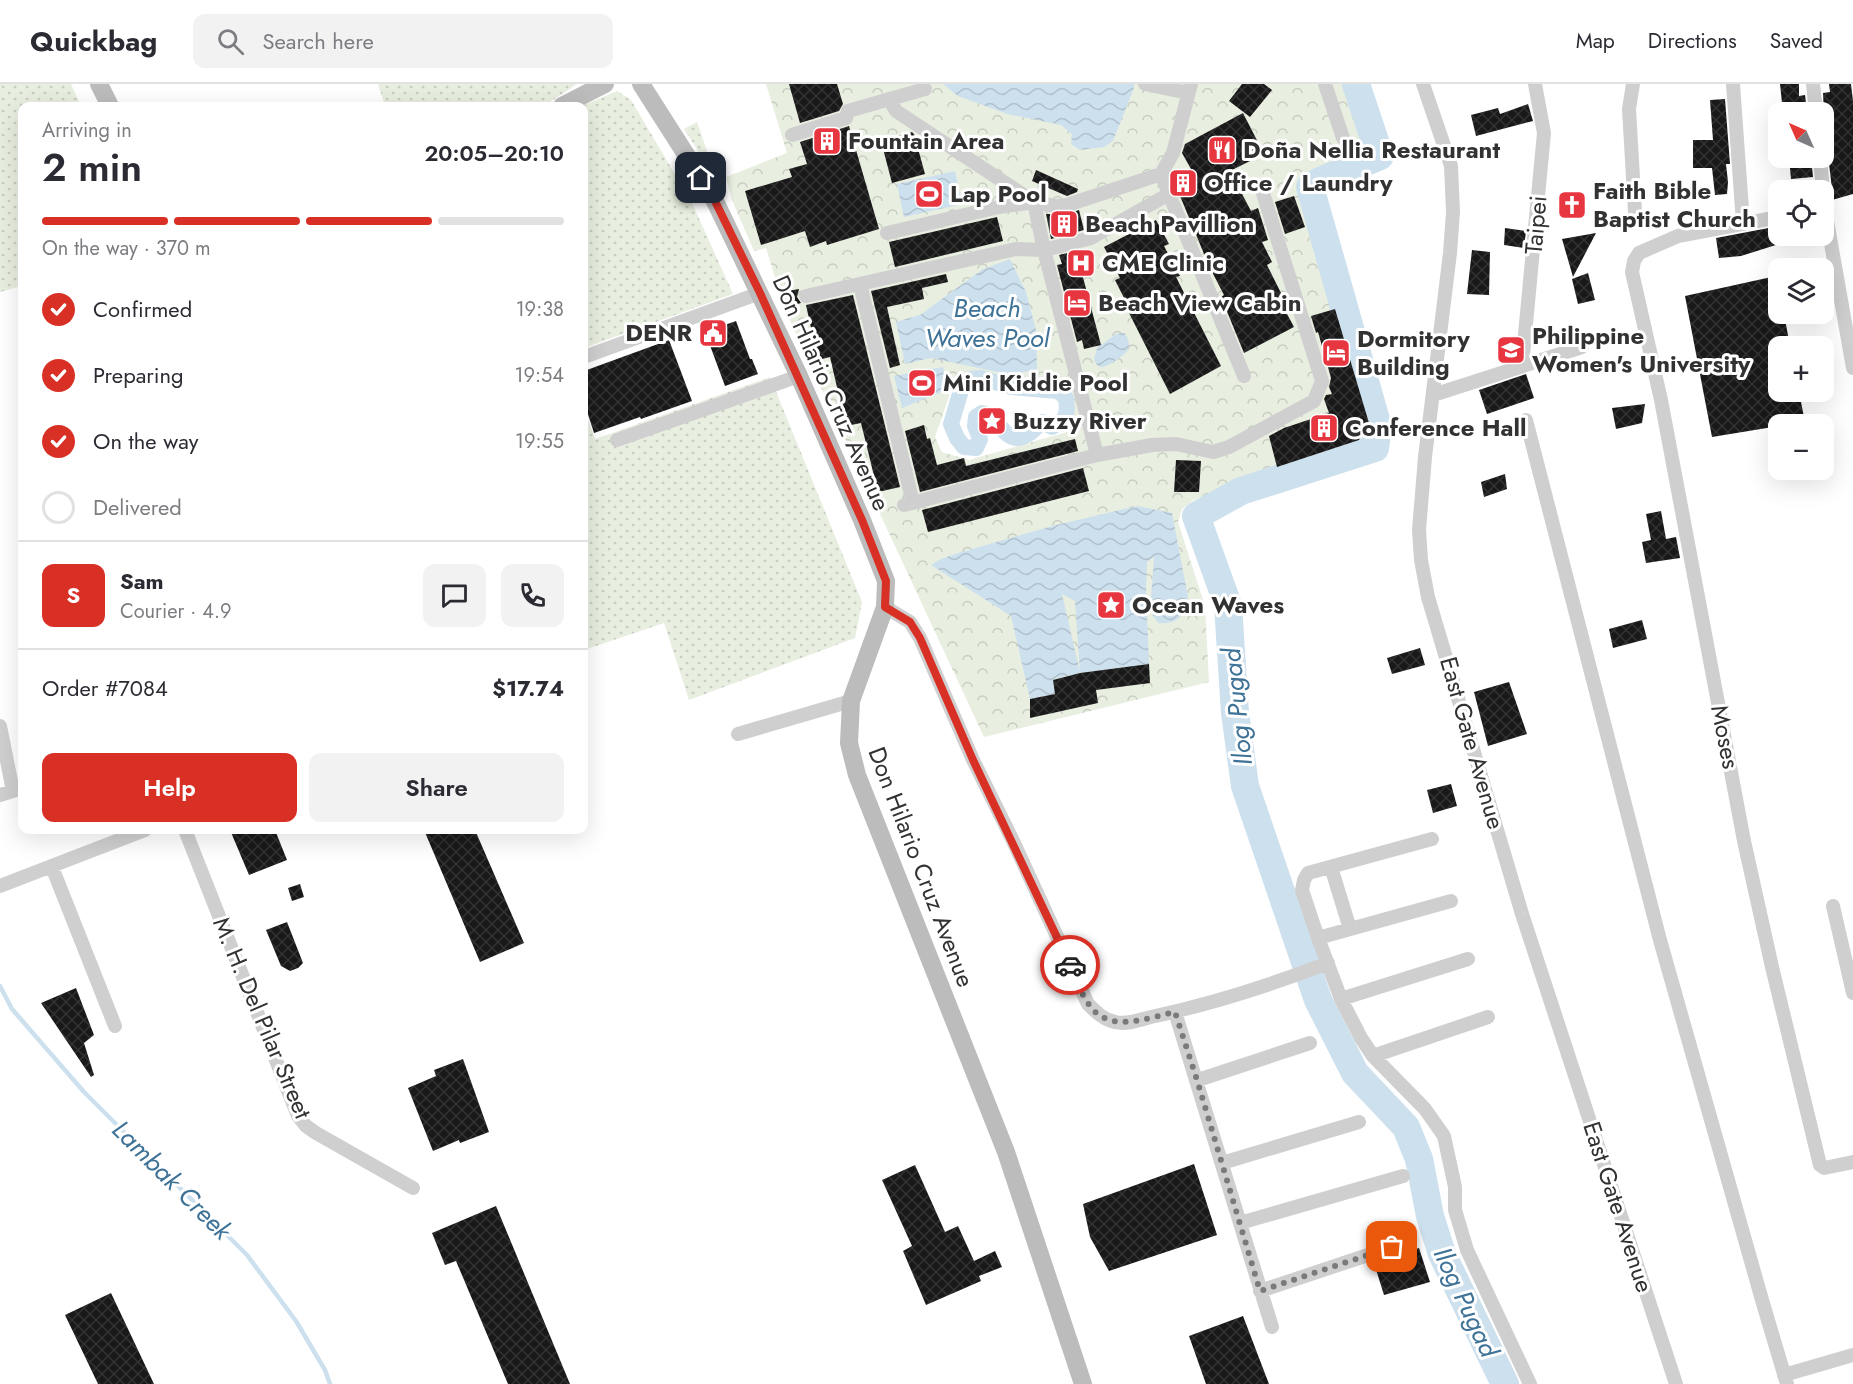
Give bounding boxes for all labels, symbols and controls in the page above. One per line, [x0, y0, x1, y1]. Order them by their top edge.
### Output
search box [193, 14, 613, 68]
text: Quickbag [30, 21, 157, 62]
icon: search [214, 25, 247, 58]
text: Search here [262, 25, 374, 57]
text: Map [1576, 26, 1615, 56]
text: Directions [1648, 26, 1737, 56]
text: Saved [1770, 26, 1823, 56]
north arrow [1768, 102, 1834, 168]
map controls [1768, 102, 1834, 480]
text: Arriving in [42, 116, 132, 145]
place label: Fountain Area [848, 123, 1004, 158]
building icon: Fountain Area [811, 125, 843, 157]
place label: Doña Nellia Restaurant [1243, 132, 1500, 167]
restaurant icon: Doña Nellia Restaurant [1206, 134, 1238, 166]
text: 20:05–20:10 [424, 137, 564, 169]
text: 2 min [42, 139, 142, 196]
pin [675, 152, 726, 203]
icon: home [684, 161, 717, 194]
place label: Office / Laundry [1204, 165, 1393, 200]
building icon: Office / Laundry [1167, 167, 1199, 199]
place label: Faith Bible Baptist Church [1593, 173, 1756, 236]
place label: Lap Pool [950, 176, 1047, 211]
sports icon: Lap Pool [913, 178, 945, 210]
button: locate [1768, 180, 1834, 246]
church icon: Faith Bible Baptist Church [1556, 189, 1588, 221]
street label: Taipei [1516, 194, 1555, 256]
place label: Beach Pavillion [1085, 206, 1254, 241]
building icon: Beach Pavillion [1048, 208, 1080, 240]
text: On the way · 370 m [42, 234, 211, 263]
place label: CME Clinic [1102, 245, 1224, 280]
hospital icon: CME Clinic [1065, 247, 1097, 279]
button: layers [1768, 258, 1834, 324]
street label: Don Hilario Cruz Avenue [764, 269, 899, 516]
place label: Beach View Cabin [1098, 285, 1301, 320]
hotel icon: Beach View Cabin [1061, 287, 1093, 319]
water label: Beach Waves Pool [925, 289, 1051, 357]
icon: check [42, 293, 75, 326]
text: Confirmed [93, 293, 192, 325]
text: 19:38 [516, 295, 564, 324]
place label: DENR [625, 315, 692, 350]
public building icon: DENR [697, 317, 729, 349]
place label: Philippine Women's University [1532, 318, 1751, 381]
place label: Dormitory Building [1357, 321, 1470, 384]
school or university icon: Philippine Women's University [1495, 334, 1527, 366]
button: + [1768, 336, 1834, 402]
hotel icon: Dormitory Building [1320, 337, 1352, 369]
icon: check [42, 359, 75, 392]
text: Preparing [93, 359, 184, 391]
text: 19:54 [515, 361, 564, 390]
place label: Mini Kiddie Pool [943, 365, 1128, 400]
sports icon: Mini Kiddie Pool [906, 367, 938, 399]
place label: Buzzy River [1013, 403, 1147, 438]
place icon: Buzzy River [976, 405, 1008, 437]
place label: Conference Hall [1345, 410, 1526, 445]
building icon: Conference Hall [1308, 412, 1340, 444]
button: − [1768, 414, 1834, 480]
icon: check [42, 425, 75, 458]
text: On the way [93, 425, 198, 457]
text: 19:55 [515, 427, 564, 456]
text: Delivered [93, 491, 182, 523]
button: chat [423, 564, 486, 627]
button: phone [501, 564, 564, 627]
text: Sam [120, 565, 164, 597]
text: S [67, 579, 80, 611]
place label: Ocean Waves [1132, 587, 1284, 622]
place icon: Ocean Waves [1095, 589, 1127, 621]
text: Courier · 4.9 [120, 597, 232, 626]
water label: Ilog Pugad [1212, 645, 1262, 767]
street label: East Gate Avenue [1431, 653, 1514, 833]
text: Order #7084 [42, 672, 168, 704]
text: $17.74 [492, 672, 564, 704]
street label: Moses [1702, 702, 1749, 772]
street label: Don Hilario Cruz Avenue [859, 742, 983, 992]
button: Help [42, 753, 297, 822]
button: Share [309, 753, 564, 822]
street label: M. H. Del Pilar Street [204, 912, 321, 1124]
courier [1040, 935, 1100, 995]
icon: car [1054, 949, 1087, 982]
water label: Lambak Creek [103, 1111, 242, 1250]
street label: East Gate Avenue [1574, 1117, 1663, 1297]
pin [1366, 1221, 1417, 1272]
icon: bag [1375, 1230, 1408, 1263]
water label: Ilog Pugad [1424, 1241, 1509, 1365]

